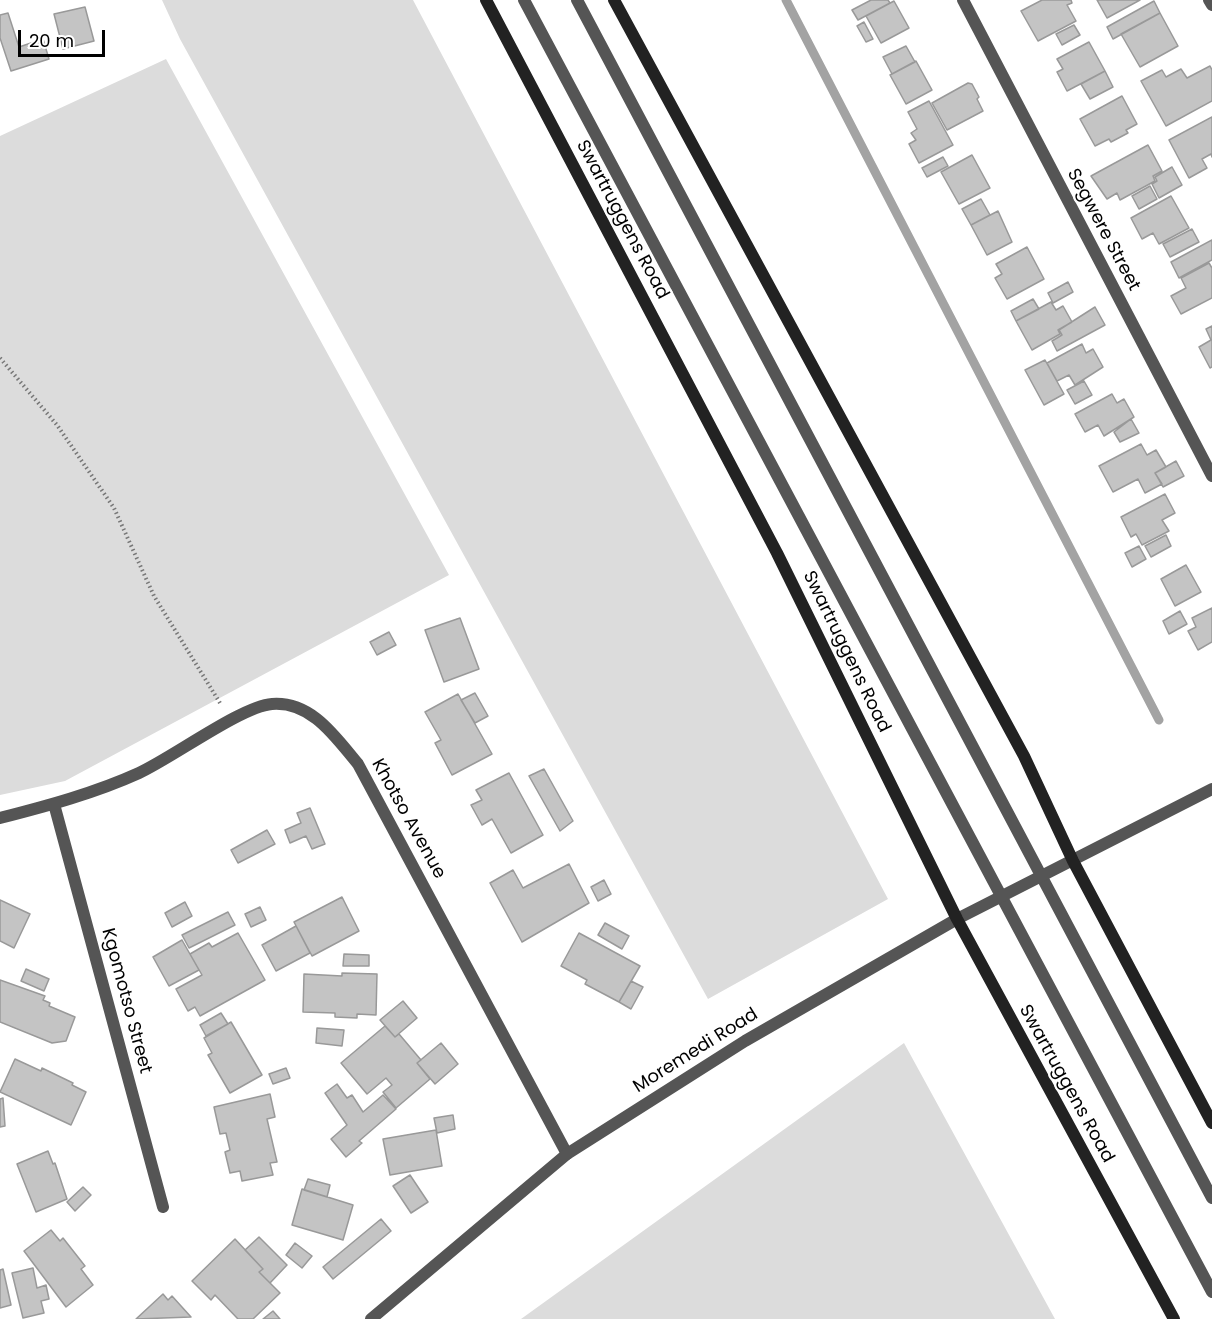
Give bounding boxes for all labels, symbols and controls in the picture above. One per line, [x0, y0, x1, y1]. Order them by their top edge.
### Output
scale bar [21, 18, 108, 56]
text: 20 m [29, 28, 74, 53]
street label: Swartruggens Road [571, 137, 673, 303]
street label: Segwere Street [1062, 165, 1144, 295]
street label: Swartruggens Road [797, 568, 895, 736]
street label: Khotso Avenue [366, 755, 450, 883]
street label: Kgomotso Street [96, 926, 156, 1076]
street label: Swartruggens Road [1014, 1001, 1118, 1167]
street label: Moremedi Road [630, 1004, 762, 1098]

